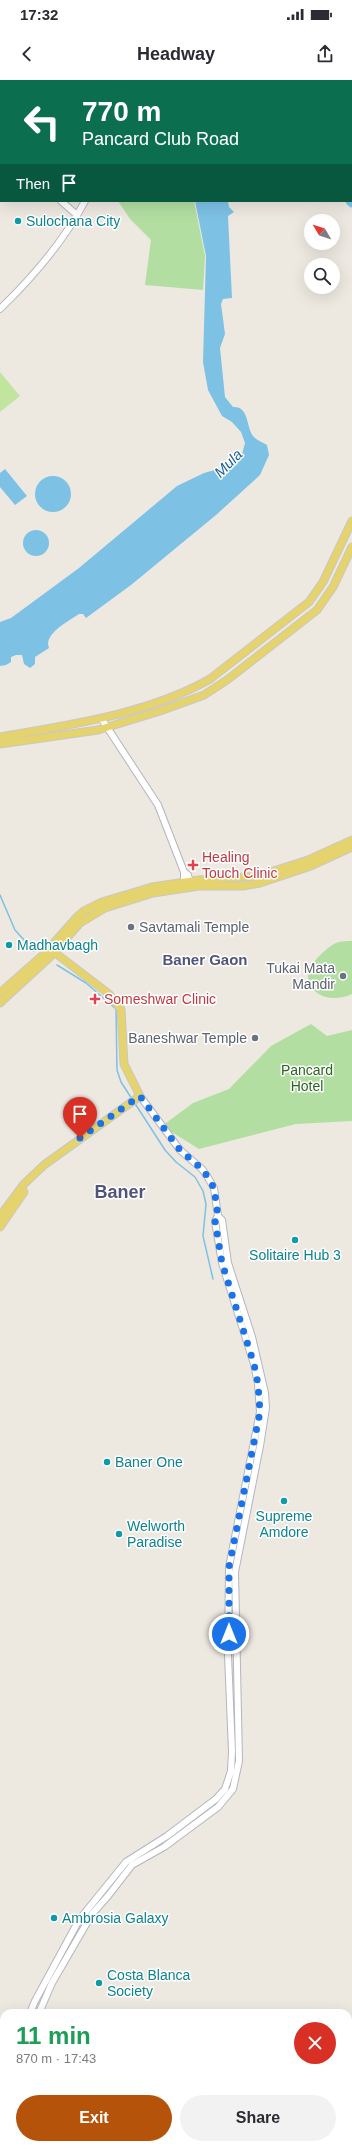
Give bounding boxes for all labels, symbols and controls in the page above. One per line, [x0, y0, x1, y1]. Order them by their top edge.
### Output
text: 17:32 [20, 6, 58, 23]
icon: back [16, 43, 38, 65]
icon: share [314, 43, 336, 65]
text: Headway [137, 44, 215, 64]
icon: left [16, 96, 68, 148]
text: 770 m [82, 96, 161, 127]
text: Pancard Club Road [82, 129, 239, 149]
icon: arrive [58, 172, 80, 194]
text: Then [16, 175, 50, 192]
place label: Sulochana City [26, 213, 120, 229]
north arrow [304, 214, 340, 250]
map controls [304, 214, 340, 294]
marker: Sulochana City [13, 216, 23, 226]
button: search [304, 258, 340, 294]
water label: Mula [210, 445, 246, 481]
place label: Healing Touch Clinic [202, 849, 277, 881]
marker: Healing Touch Clinic [187, 859, 199, 871]
place label: Savtamali Temple [139, 919, 249, 935]
marker: Savtamali Temple [126, 922, 136, 932]
place label: Madhavbagh [17, 937, 98, 953]
marker: Madhavbagh [4, 940, 14, 950]
district label: Baner Gaon [162, 951, 248, 968]
place label: Tukai Mata Mandir [266, 960, 335, 992]
marker: Tukai Mata Mandir [338, 971, 348, 981]
place label: Someshwar Clinic [104, 991, 216, 1007]
marker: Someshwar Clinic [89, 993, 101, 1005]
place label: Baneshwar Temple [128, 1030, 247, 1046]
marker: Baneshwar Temple [250, 1033, 260, 1043]
park label: Pancard Hotel [281, 1062, 333, 1094]
pin [63, 1097, 97, 1138]
icon: arrive [69, 1103, 91, 1125]
district label: Baner [94, 1182, 146, 1202]
marker: Solitaire Hub 3 [290, 1235, 300, 1245]
place label: Solitaire Hub 3 [249, 1247, 341, 1263]
place label: Baner One [115, 1454, 183, 1470]
marker: Baner One [102, 1457, 112, 1467]
marker: Supreme Amdore [279, 1496, 289, 1506]
place label: Supreme Amdore [256, 1508, 313, 1540]
place label: Welworth Paradise [127, 1518, 185, 1550]
marker: Welworth Paradise [114, 1529, 124, 1539]
position arrow [208, 1613, 250, 1655]
place label: Ambrosia Galaxy [62, 1910, 169, 1926]
marker: Ambrosia Galaxy [49, 1913, 59, 1923]
place label: Costa Blanca Society [107, 1967, 190, 1999]
marker: Costa Blanca Society [94, 1978, 104, 1988]
text: 11 min [16, 2022, 91, 2049]
button: close [294, 2022, 336, 2064]
text: 870 m · 17:43 [16, 2051, 96, 2066]
button: Exit [16, 2095, 172, 2141]
button: Share [180, 2095, 336, 2141]

